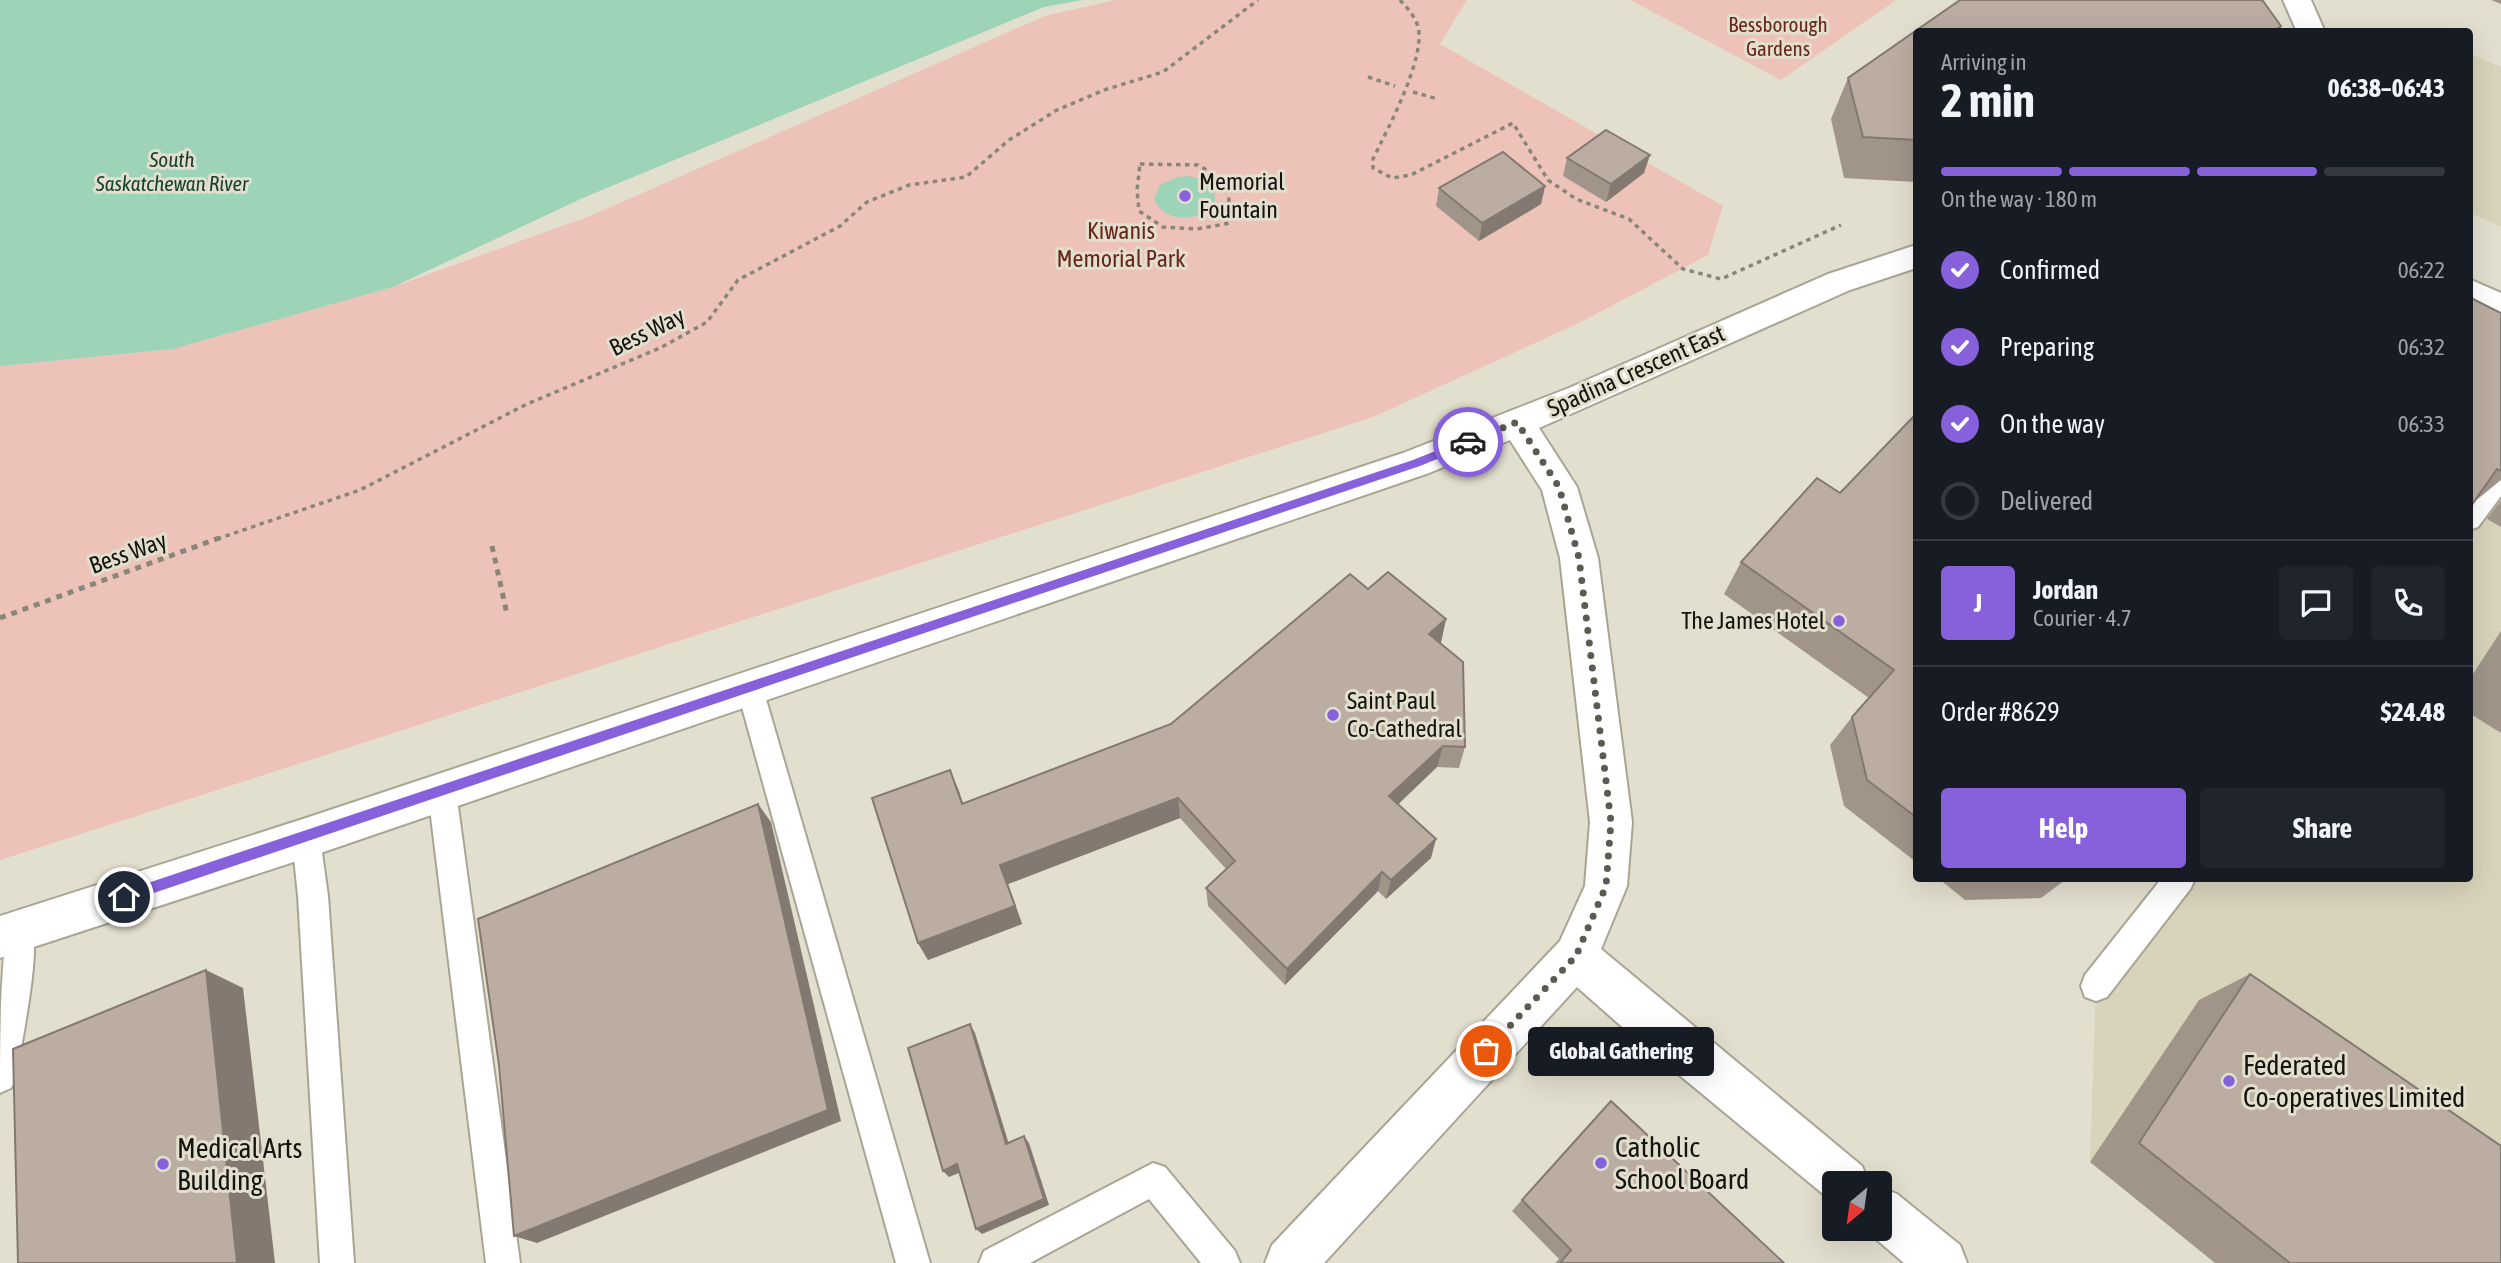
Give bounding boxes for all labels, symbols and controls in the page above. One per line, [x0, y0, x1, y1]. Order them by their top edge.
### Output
park label: Bessborough Gardens [1728, 12, 1828, 60]
text: Arriving in [1941, 49, 2027, 75]
text: 06:38–06:43 [2328, 73, 2445, 103]
text: 2 min [1941, 74, 2035, 127]
water label: South Saskatchewan River [95, 147, 249, 195]
place label: Memorial Fountain [1199, 168, 1285, 223]
text: On the way · 180 m [1941, 186, 2097, 212]
marker: Memorial Fountain [1177, 188, 1193, 204]
park label: Kiwanis Memorial Park [1056, 217, 1186, 272]
icon: check [1941, 251, 1979, 289]
text: Confirmed [2000, 255, 2100, 285]
text: 06:22 [2398, 257, 2445, 283]
street label: Bess Way [605, 302, 689, 361]
street label: Spadina Crescent East [1543, 319, 1729, 422]
icon: check [1941, 328, 1979, 366]
text: Preparing [2000, 332, 2094, 362]
text: 06:32 [2398, 334, 2445, 360]
icon: check [1941, 405, 1979, 443]
courier [1433, 407, 1503, 477]
text: On the way [2000, 409, 2105, 439]
text: 06:33 [2398, 411, 2445, 437]
icon: car [1449, 423, 1487, 461]
text: Delivered [2000, 486, 2093, 516]
street label: Bess Way [86, 526, 170, 579]
button: chat [2279, 566, 2353, 640]
button: phone [2371, 566, 2445, 640]
text: Jordan [2033, 575, 2098, 605]
text: J [1974, 588, 1982, 618]
text: Courier · 4.7 [2033, 605, 2132, 631]
place label: The James Hotel [1681, 607, 1826, 634]
marker: The James Hotel [1831, 613, 1847, 629]
place label: Saint Paul Co-Cathedral [1347, 687, 1463, 742]
text: Order #8629 [1941, 697, 2060, 727]
text: $24.48 [2381, 697, 2445, 727]
marker: Saint Paul Co-Cathedral [1325, 707, 1341, 723]
button: Help [1941, 788, 2186, 868]
button: Share [2200, 788, 2445, 868]
pin [94, 867, 154, 927]
icon: home [105, 878, 143, 916]
pin [1456, 1021, 1516, 1081]
callout: Global Gathering [1528, 1026, 1714, 1076]
icon: bag [1467, 1032, 1505, 1070]
text: Global Gathering [1549, 1038, 1693, 1064]
place label: Federated Co-operatives Limited [2243, 1049, 2465, 1113]
marker: Federated Co-operatives Limited [2221, 1073, 2237, 1089]
place label: Catholic School Board [1615, 1131, 1749, 1195]
place label: Medical Arts Building [177, 1132, 302, 1196]
marker: Catholic School Board [1593, 1155, 1609, 1171]
marker: Medical Arts Building [155, 1156, 171, 1172]
north arrow [1822, 1171, 1892, 1241]
map controls [1822, 1171, 1892, 1241]

